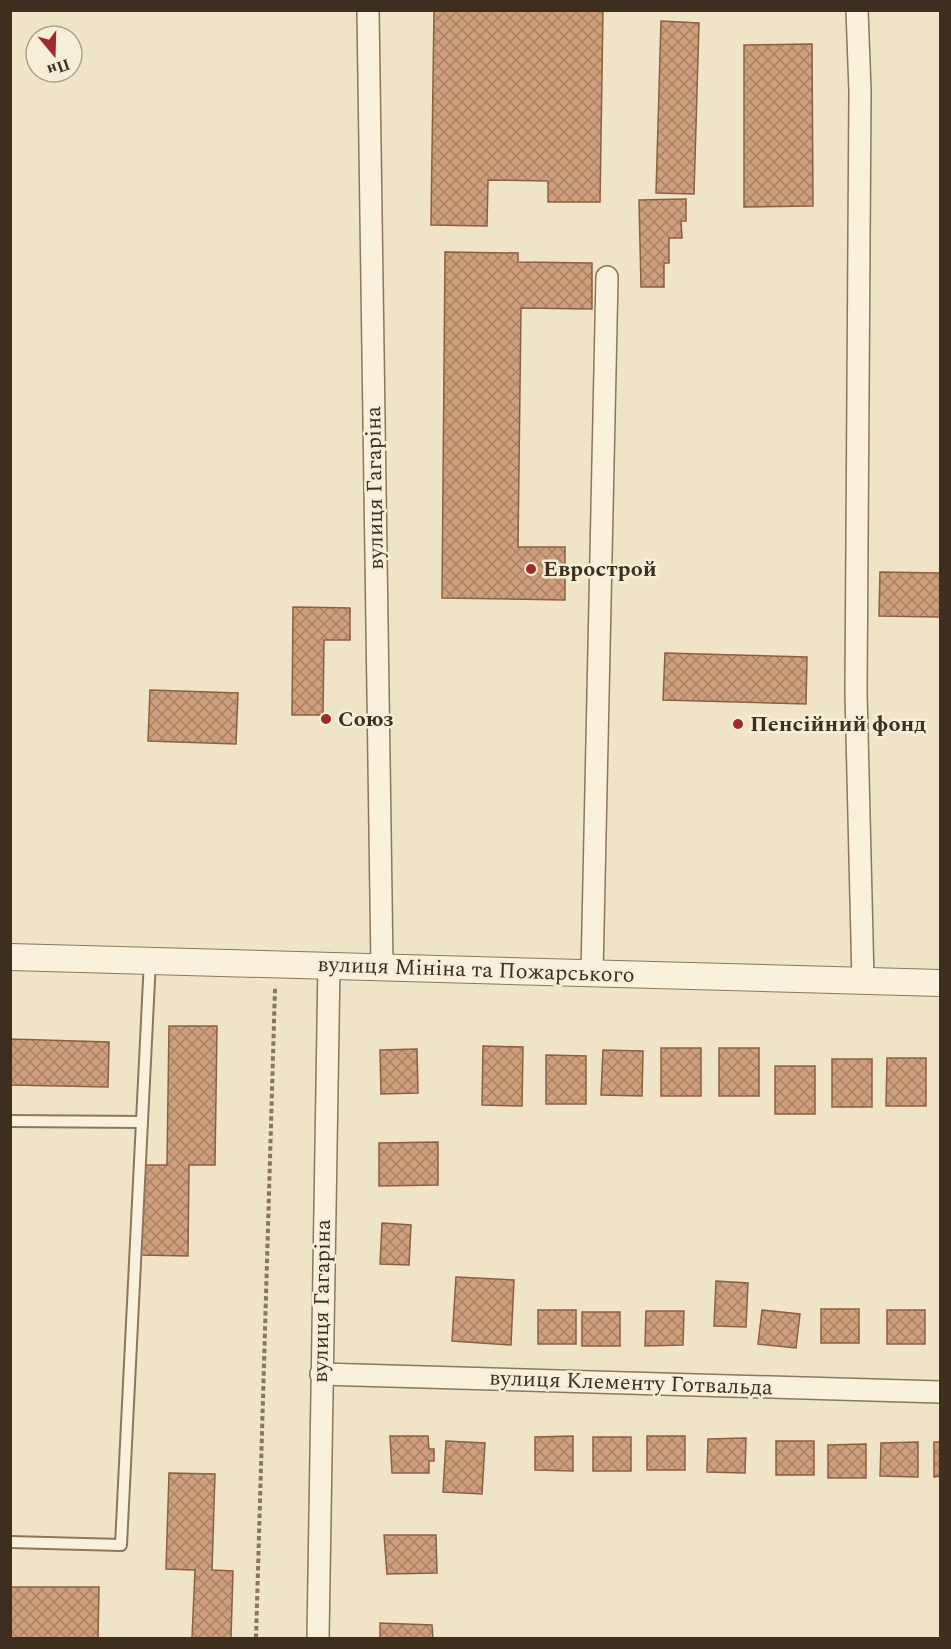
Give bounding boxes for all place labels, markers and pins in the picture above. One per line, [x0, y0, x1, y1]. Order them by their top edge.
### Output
place label: Еврострой [543, 553, 657, 586]
marker: Еврострой [524, 562, 538, 576]
place label: Союз [338, 703, 393, 736]
place label: Пенсійний фонд [750, 708, 926, 741]
marker: Союз [319, 712, 333, 726]
marker: Пенсійний фонд [731, 717, 745, 731]

